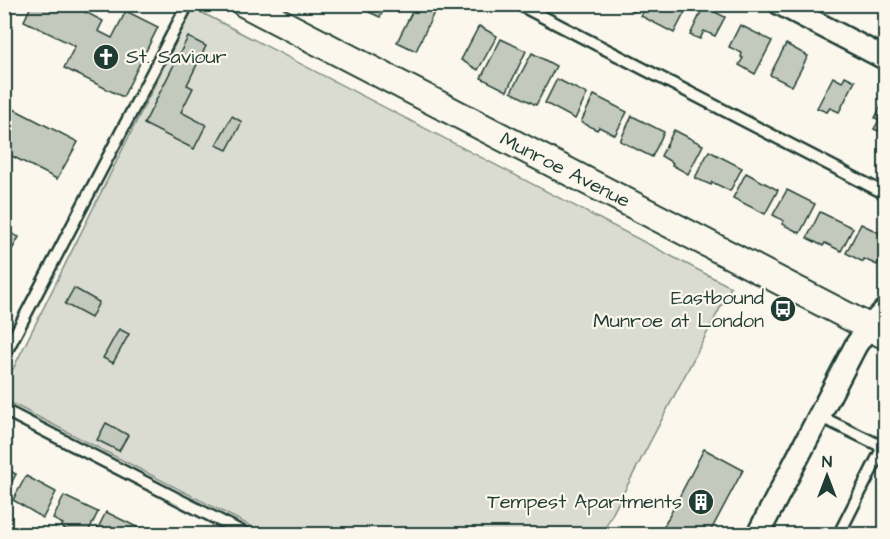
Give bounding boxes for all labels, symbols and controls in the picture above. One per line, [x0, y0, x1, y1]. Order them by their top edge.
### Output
church icon: St. Saviour [91, 42, 121, 72]
place label: St. Saviour [126, 43, 227, 71]
street label: Munroe Avenue [495, 125, 635, 215]
place label: Eastbound Munroe at London [593, 284, 764, 335]
bus stop icon: Eastbound Munroe at London [768, 294, 798, 324]
north arrow [797, 446, 857, 506]
text: N [822, 451, 832, 473]
building icon: Tempest Apartments [686, 487, 716, 517]
place label: Tempest Apartments [487, 488, 682, 516]

